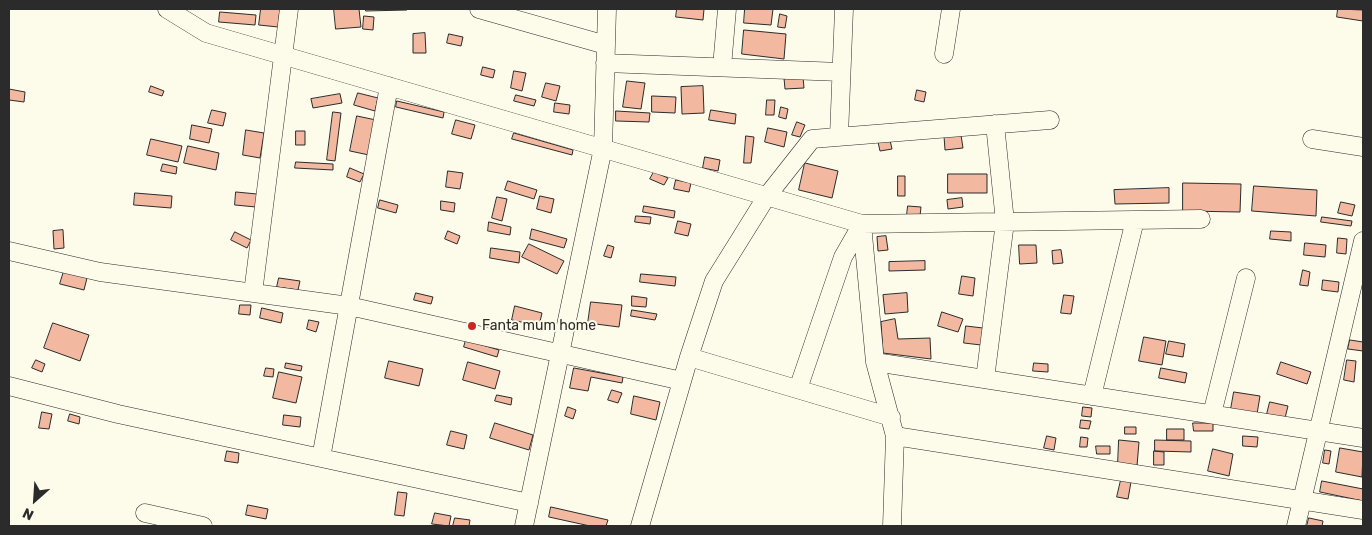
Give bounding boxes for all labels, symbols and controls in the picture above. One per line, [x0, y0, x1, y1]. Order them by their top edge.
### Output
place label: Fanta mum home [482, 318, 596, 334]
marker: Fanta mum home [466, 320, 478, 332]
north arrow [10, 475, 60, 525]
text: N [20, 504, 36, 524]

